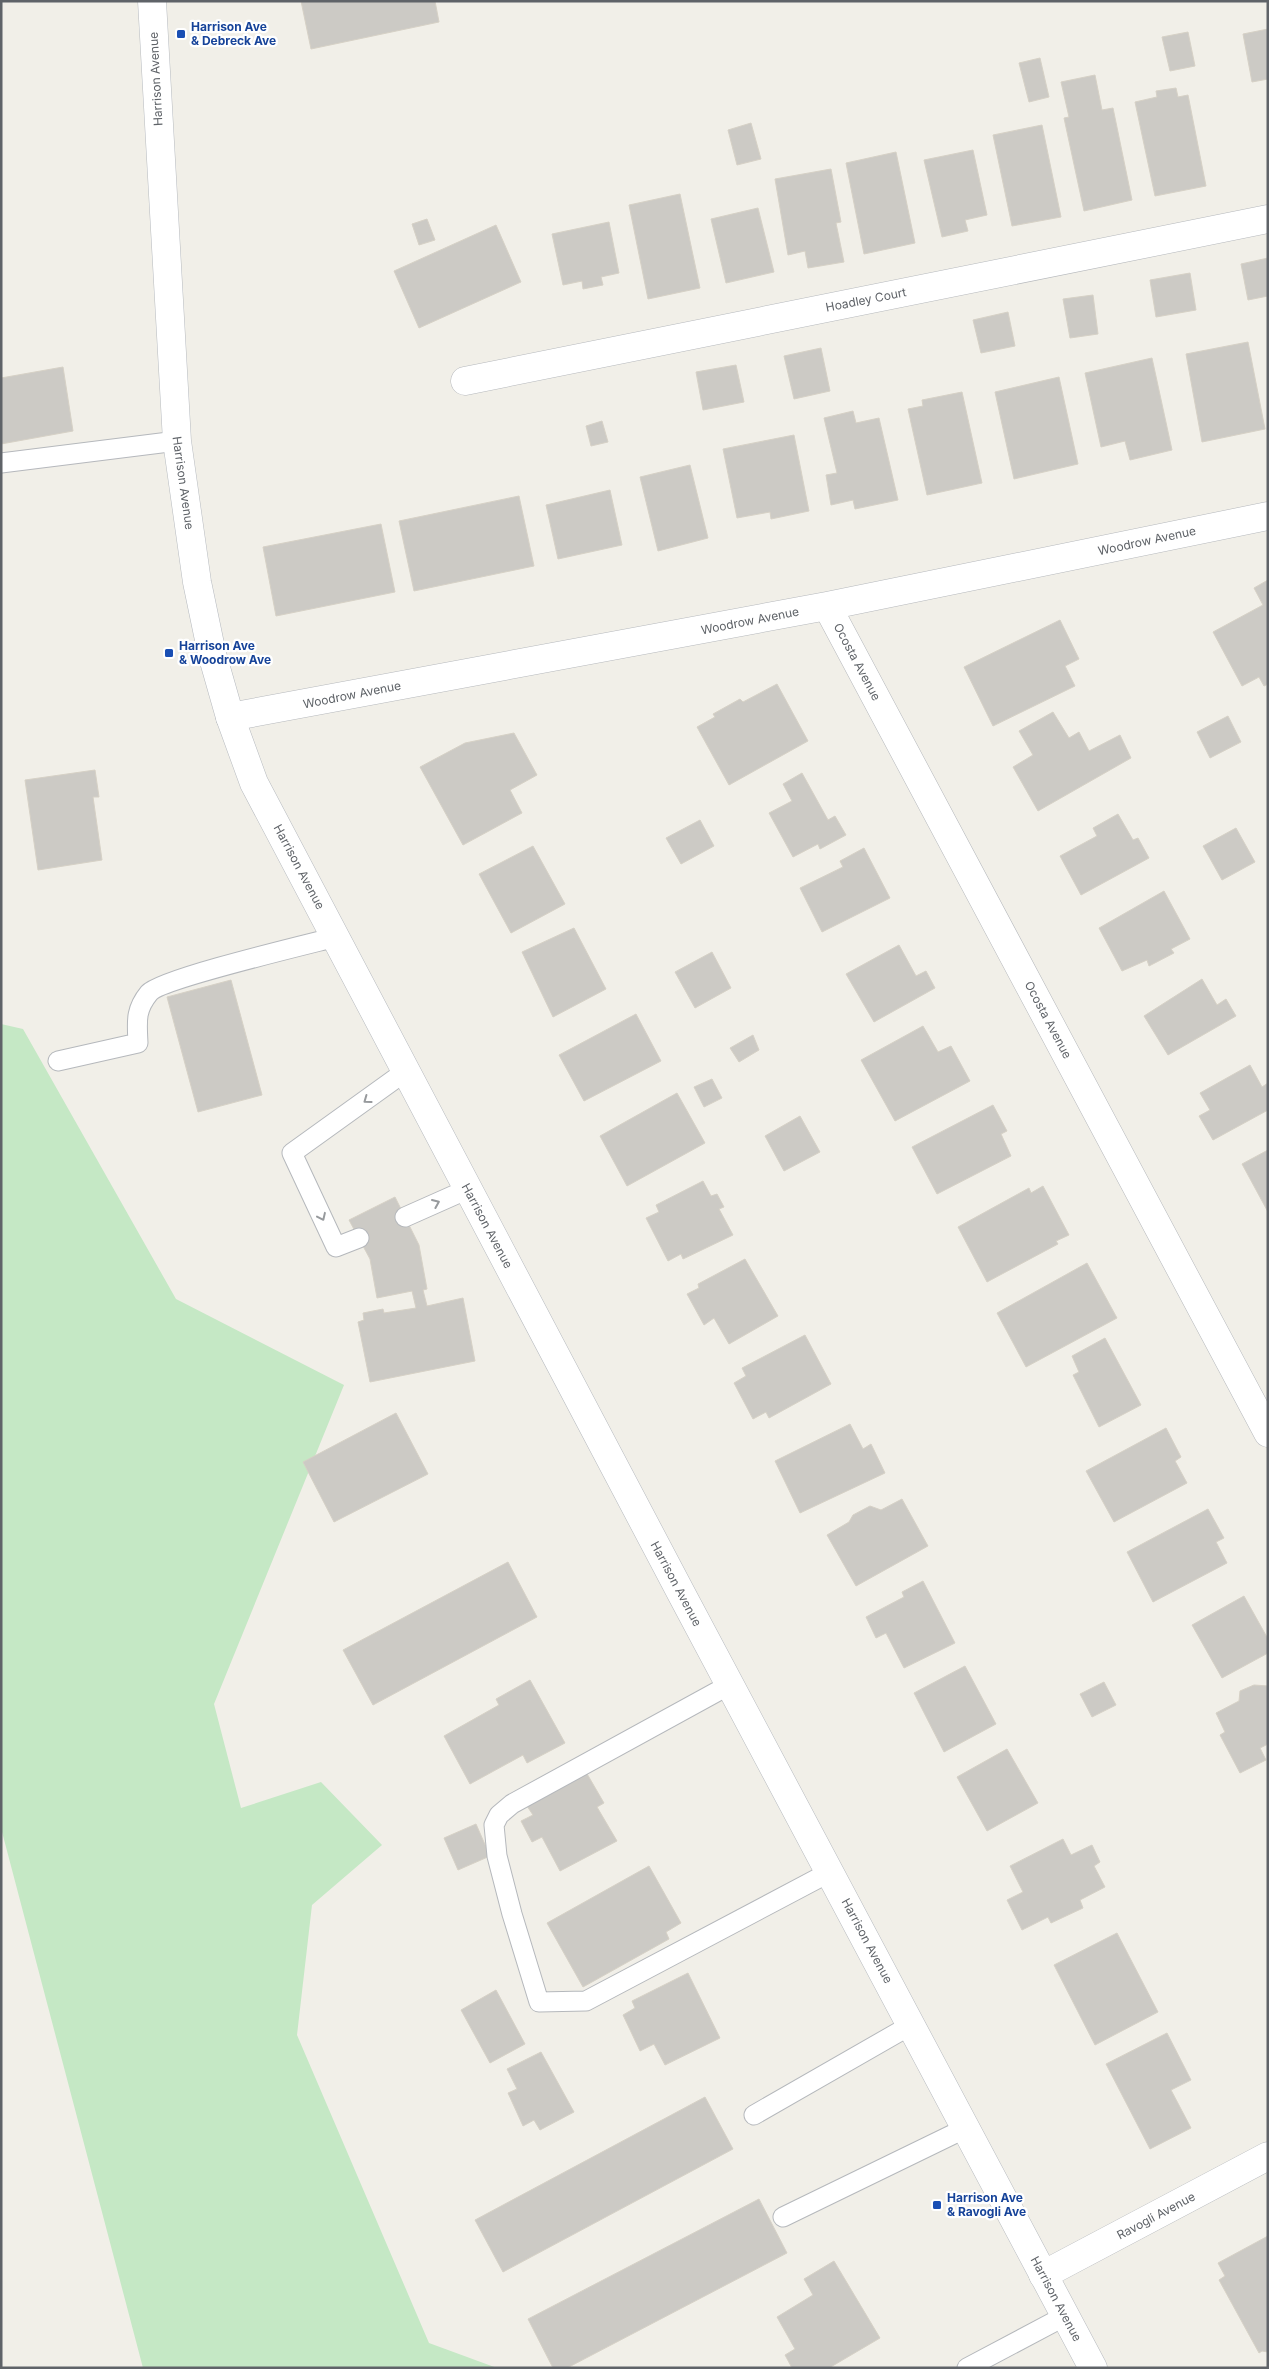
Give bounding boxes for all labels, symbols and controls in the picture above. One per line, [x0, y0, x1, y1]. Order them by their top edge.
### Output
place label: Harrison Ave & Debreck Ave [191, 19, 276, 48]
marker: Harrison Ave & Debreck Ave [175, 28, 187, 40]
street label: Harrison Avenue [146, 32, 165, 126]
street label: Hoadley Court [824, 284, 908, 315]
street label: Harrison Avenue [170, 435, 197, 531]
street label: Woodrow Avenue [1097, 523, 1197, 558]
street label: Woodrow Avenue [700, 604, 800, 637]
street label: Ocosta Avenue [831, 620, 884, 703]
place label: Harrison Ave & Woodrow Ave [179, 638, 271, 667]
marker: Harrison Ave & Woodrow Ave [163, 647, 175, 659]
street label: Woodrow Avenue [302, 678, 402, 711]
street label: Harrison Avenue [271, 822, 328, 912]
street label: Ocosta Avenue [1022, 978, 1075, 1061]
one-way arrow [363, 1093, 372, 1103]
street label: Harrison Avenue [459, 1181, 516, 1271]
one-way arrow [431, 1199, 440, 1210]
one-way arrow [315, 1212, 326, 1221]
street label: Harrison Avenue [648, 1539, 705, 1629]
street label: Harrison Avenue [839, 1896, 896, 1986]
street label: Ravogli Avenue [1114, 2189, 1198, 2243]
place label: Harrison Ave & Ravogli Ave [947, 2190, 1026, 2219]
marker: Harrison Ave & Ravogli Ave [931, 2199, 943, 2211]
street label: Harrison Avenue [1028, 2254, 1085, 2344]

